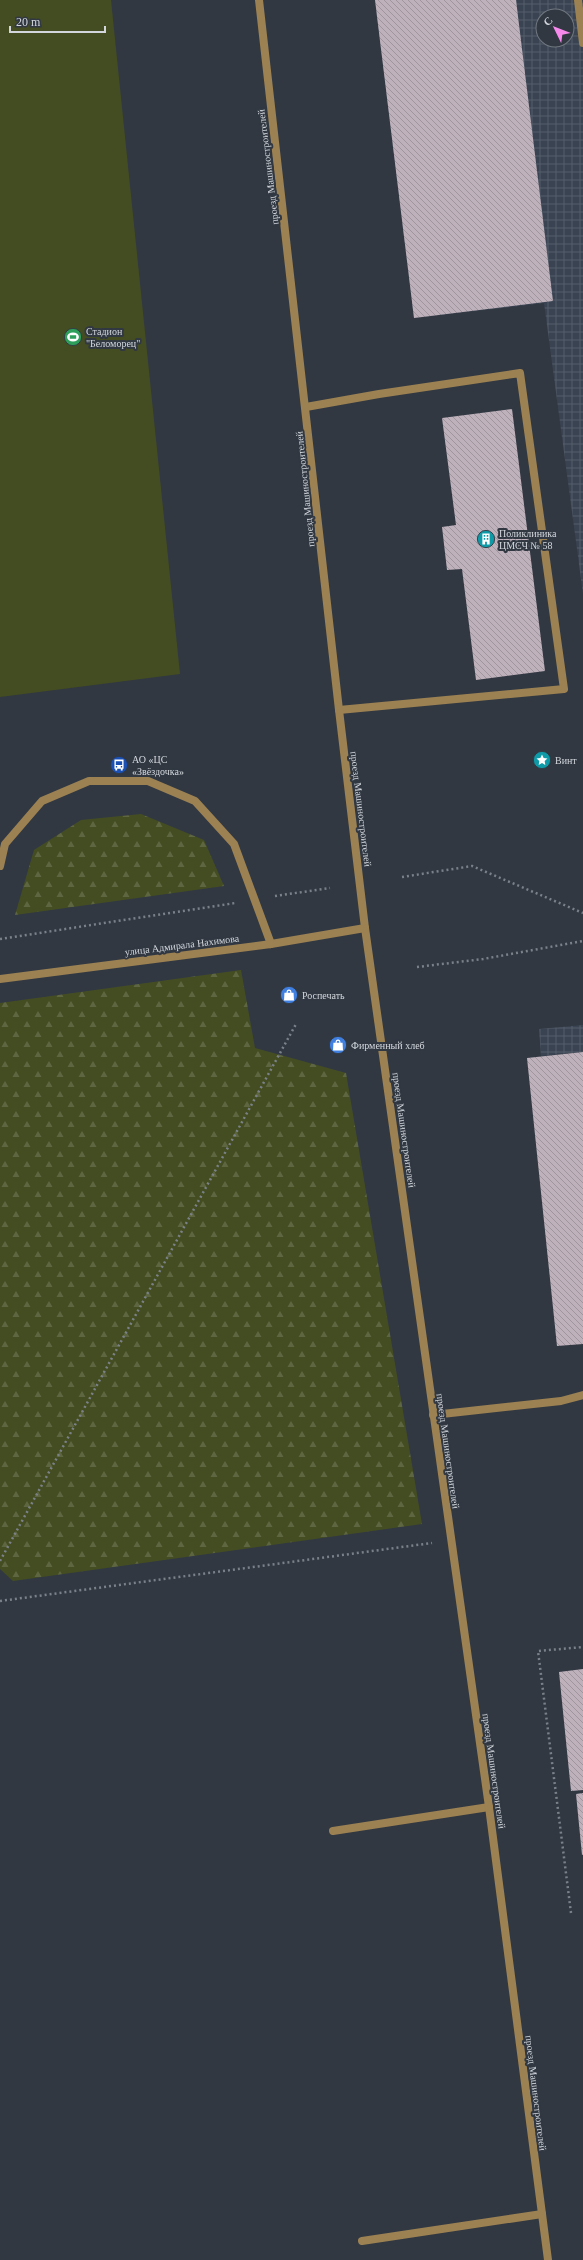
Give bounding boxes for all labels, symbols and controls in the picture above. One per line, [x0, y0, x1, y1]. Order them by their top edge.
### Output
scale bar [10, 8, 105, 34]
north arrow [535, 8, 575, 48]
text: С [541, 14, 555, 28]
text: 20 m [16, 15, 41, 29]
street label: проезд Машиностроителей [255, 108, 281, 225]
place label: Стадион "Беломорец" [86, 326, 140, 349]
sports icon: Стадион "Беломорец" [63, 327, 83, 347]
street label: проезд Машиностроителей [293, 430, 317, 547]
place label: Поликлиника ЦМСЧ № 58 [499, 528, 557, 551]
building icon: Поликлиника ЦМСЧ № 58 [476, 529, 496, 549]
place icon: Винт [532, 750, 552, 770]
street label: проезд Машиностроителей [348, 751, 374, 868]
place label: АО «ЦС «Звёздочка» [132, 754, 184, 777]
bus stop icon: АО «ЦС «Звёздочка» [109, 755, 129, 775]
place label: Винт [555, 755, 577, 766]
street label: улица Адмирала Нахимова [124, 932, 240, 957]
shop icon: Роспечать [279, 985, 299, 1005]
place label: Роспечать [302, 990, 345, 1001]
shop icon: Фирменный хлеб [328, 1035, 348, 1055]
place label: Фирменный хлеб [351, 1040, 425, 1051]
street label: проезд Машиностроителей [390, 1072, 418, 1189]
street label: проезд Машиностроителей [434, 1393, 462, 1510]
street label: проезд Машиностроителей [480, 1713, 508, 1830]
street label: проезд Машиностроителей [523, 2035, 549, 2152]

